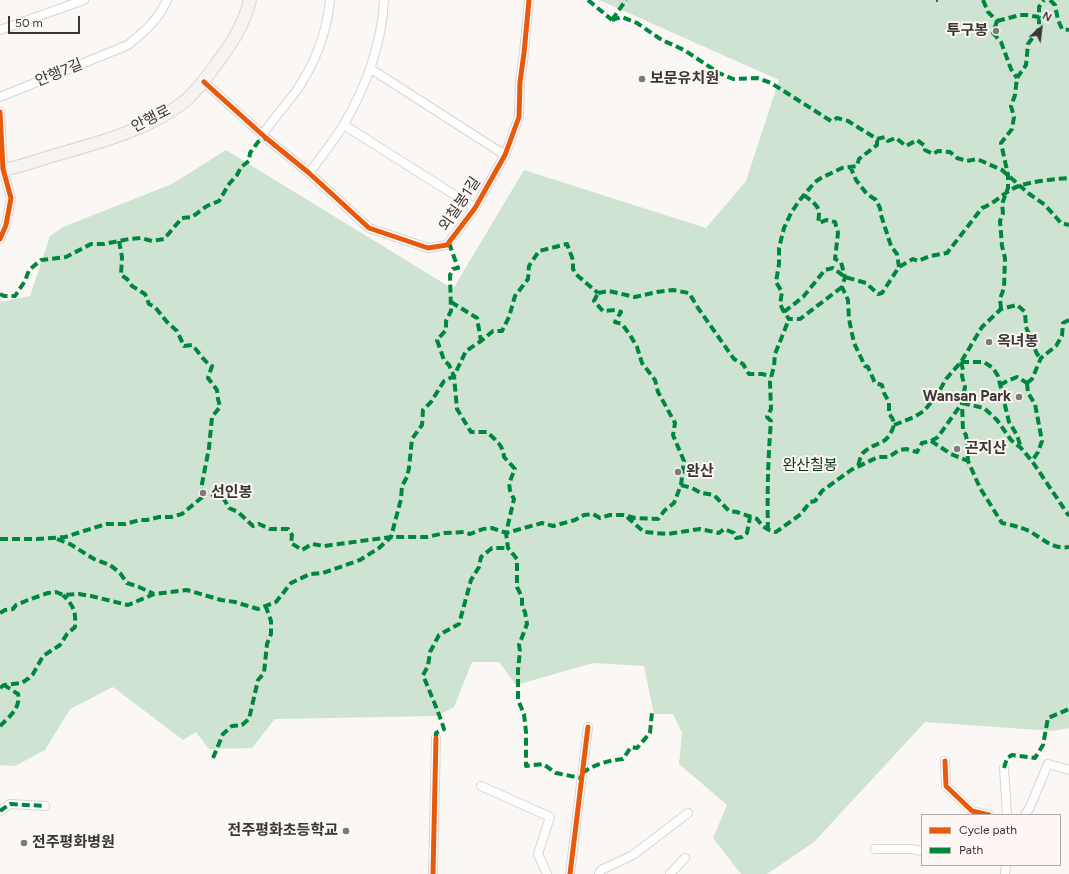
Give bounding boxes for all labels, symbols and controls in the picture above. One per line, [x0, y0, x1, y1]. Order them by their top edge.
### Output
scale bar [10, 8, 82, 34]
north arrow [1021, 8, 1061, 48]
text: N [1040, 9, 1054, 25]
text: 50 m [15, 16, 43, 30]
place label: 투구봉 [947, 22, 988, 40]
marker: 투구봉 [991, 26, 1001, 36]
street label: 안행7길 [33, 55, 85, 91]
place label: 보문유치원 [650, 70, 719, 88]
marker: 보문유치원 [637, 74, 647, 84]
street label: 안행로 [128, 102, 174, 136]
street label: 외칠봉1길 [435, 174, 485, 234]
place label: 옥녀봉 [997, 333, 1038, 351]
marker: 옥녀봉 [984, 337, 994, 347]
place label: Wansan Park [923, 388, 1011, 406]
marker: Wansan Park [1014, 392, 1024, 402]
place label: 곤지산 [965, 440, 1006, 458]
marker: 곤지산 [952, 444, 962, 454]
park label: 완산칠봉 [782, 457, 838, 475]
place label: 완산 [686, 463, 714, 481]
marker: 완산 [673, 467, 683, 477]
place label: 선인봉 [211, 484, 252, 502]
marker: 선인봉 [198, 488, 208, 498]
legend [921, 814, 1061, 866]
place label: 전주평화초등학교 [228, 822, 338, 840]
text: Cycle path [959, 823, 1017, 837]
marker: 전주평화초등학교 [341, 826, 351, 836]
place label: 전주평화병원 [32, 834, 115, 852]
marker: 전주평화병원 [19, 838, 29, 848]
text: Path [959, 843, 983, 857]

